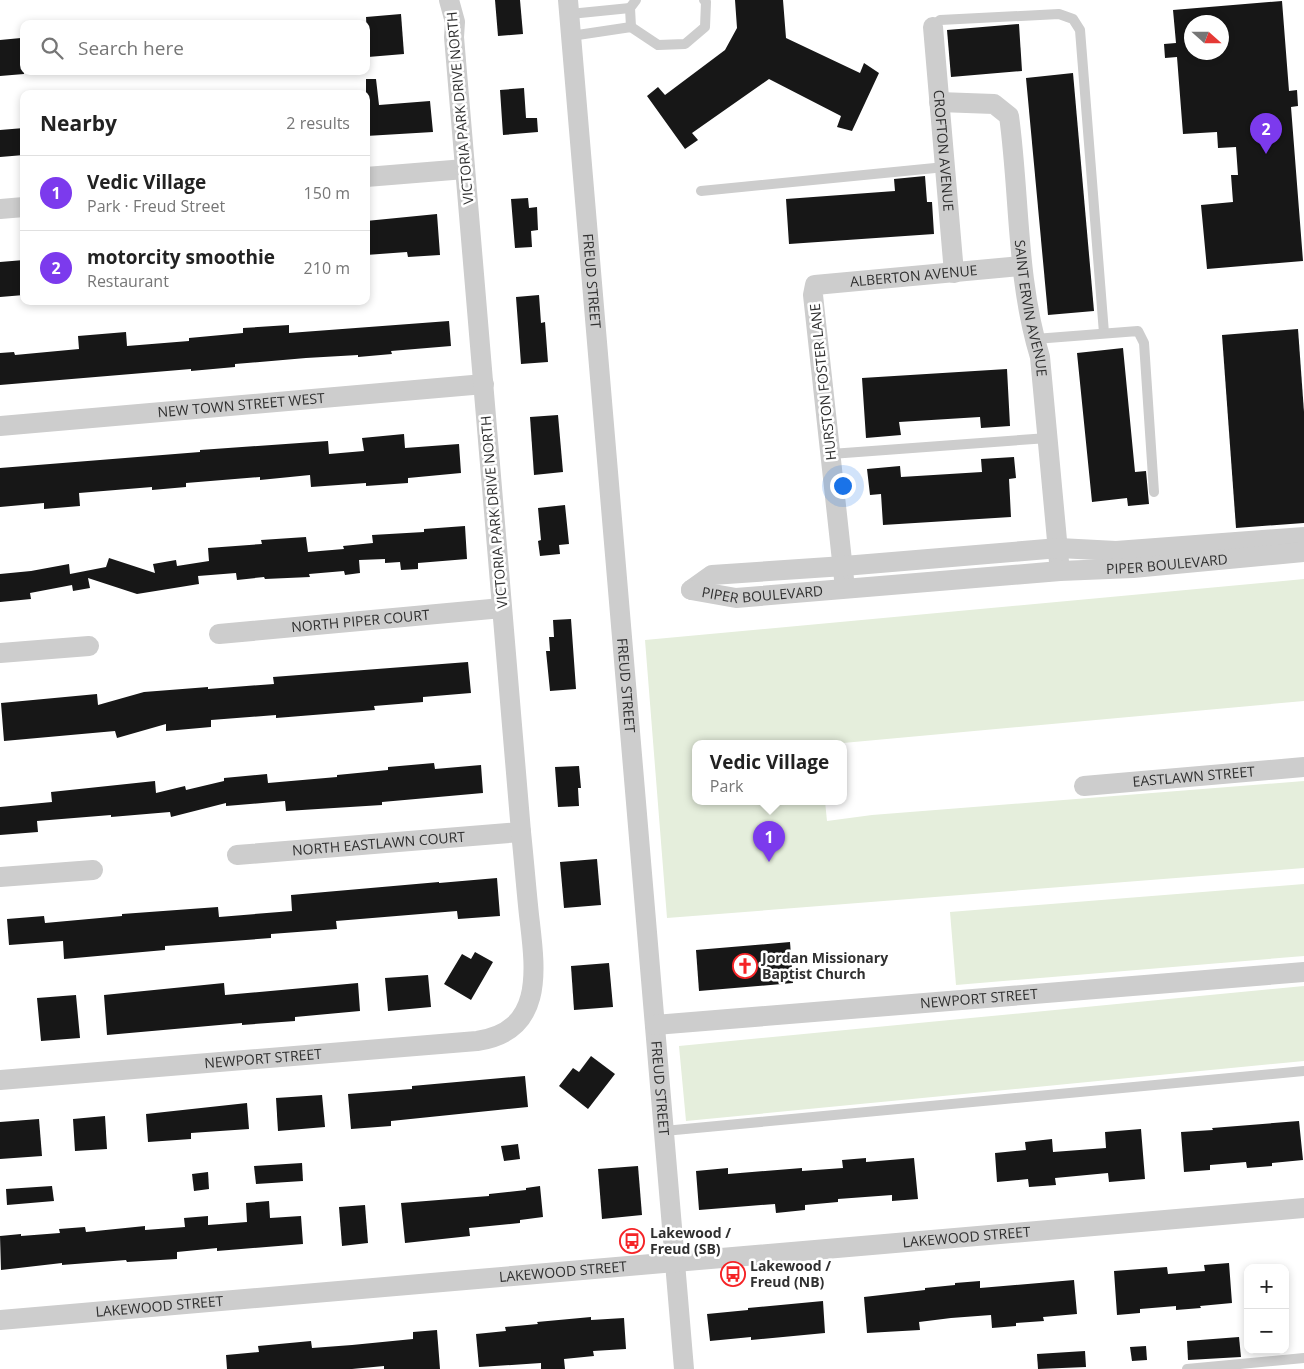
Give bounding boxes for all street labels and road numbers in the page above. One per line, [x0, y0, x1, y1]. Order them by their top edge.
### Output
street label: VICTORIA PARK DRIVE NORTH [442, 11, 477, 205]
street label: CROFTON AVENUE [929, 89, 959, 212]
street label: FREUD STREET [579, 233, 606, 329]
street label: SAINT ERVIN AVENUE [1011, 239, 1052, 377]
street label: ALBERTON AVENUE [849, 260, 978, 291]
street label: HURSTON FOSTER LANE [805, 303, 840, 461]
street label: NEW TOWN STREET WEST [157, 388, 326, 421]
street label: VICTORIA PARK DRIVE NORTH [476, 415, 511, 609]
street label: PIPER BOULEVARD [1106, 549, 1229, 578]
street label: PIPER BOULEVARD [700, 581, 824, 607]
street label: NORTH PIPER COURT [290, 605, 431, 636]
street label: FREUD STREET [613, 637, 640, 734]
street label: EASTLAWN STREET [1132, 761, 1256, 791]
street label: NORTH EASTLAWN COURT [291, 827, 466, 860]
street label: NEWPORT STREET [919, 984, 1039, 1012]
street label: FREUD STREET [647, 1040, 674, 1136]
street label: NEWPORT STREET [204, 1044, 323, 1072]
street label: LAKEWOOD STREET [902, 1222, 1031, 1251]
street label: LAKEWOOD STREET [498, 1256, 628, 1286]
street label: LAKEWOOD STREET [95, 1291, 224, 1321]

